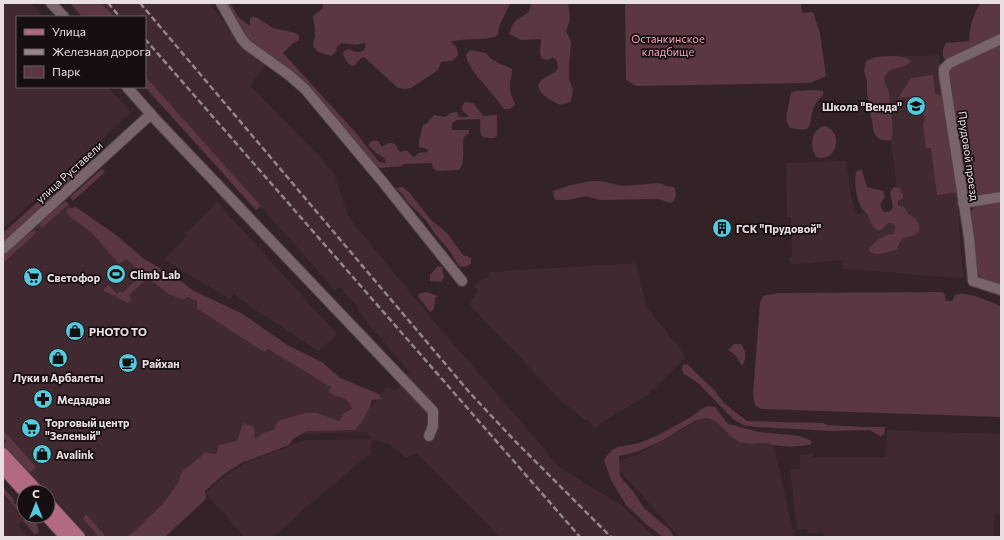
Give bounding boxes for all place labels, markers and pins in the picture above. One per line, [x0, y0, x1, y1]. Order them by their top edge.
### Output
school or university icon: Школа "Венда" [905, 95, 927, 117]
place label: Школа "Венда" [822, 100, 902, 113]
building icon: ГСК "Прудовой" [711, 217, 733, 239]
place label: ГСК "Прудовой" [736, 222, 822, 235]
sports icon: Climb Lab [105, 263, 127, 285]
supermarket icon: Светофор [22, 266, 44, 288]
place label: Climb Lab [130, 268, 181, 281]
place label: Светофор [47, 271, 101, 284]
shop icon: PHOTO TO [64, 320, 86, 342]
place label: PHOTO TO [89, 325, 147, 338]
shop icon: Луки и Арбалеты [47, 347, 69, 369]
cafe icon: Райхан [117, 352, 139, 374]
place label: Райхан [142, 357, 180, 370]
place label: Луки и Арбалеты [13, 371, 103, 384]
pharmacy icon: Медздрав [32, 388, 54, 410]
place label: Медздрав [57, 393, 110, 406]
place label: Торговый центр "Зеленый" [45, 416, 130, 442]
supermarket icon: Торговый центр "Зеленый" [20, 417, 42, 439]
shop icon: Avalink [31, 443, 53, 465]
place label: Avalink [56, 448, 94, 461]

